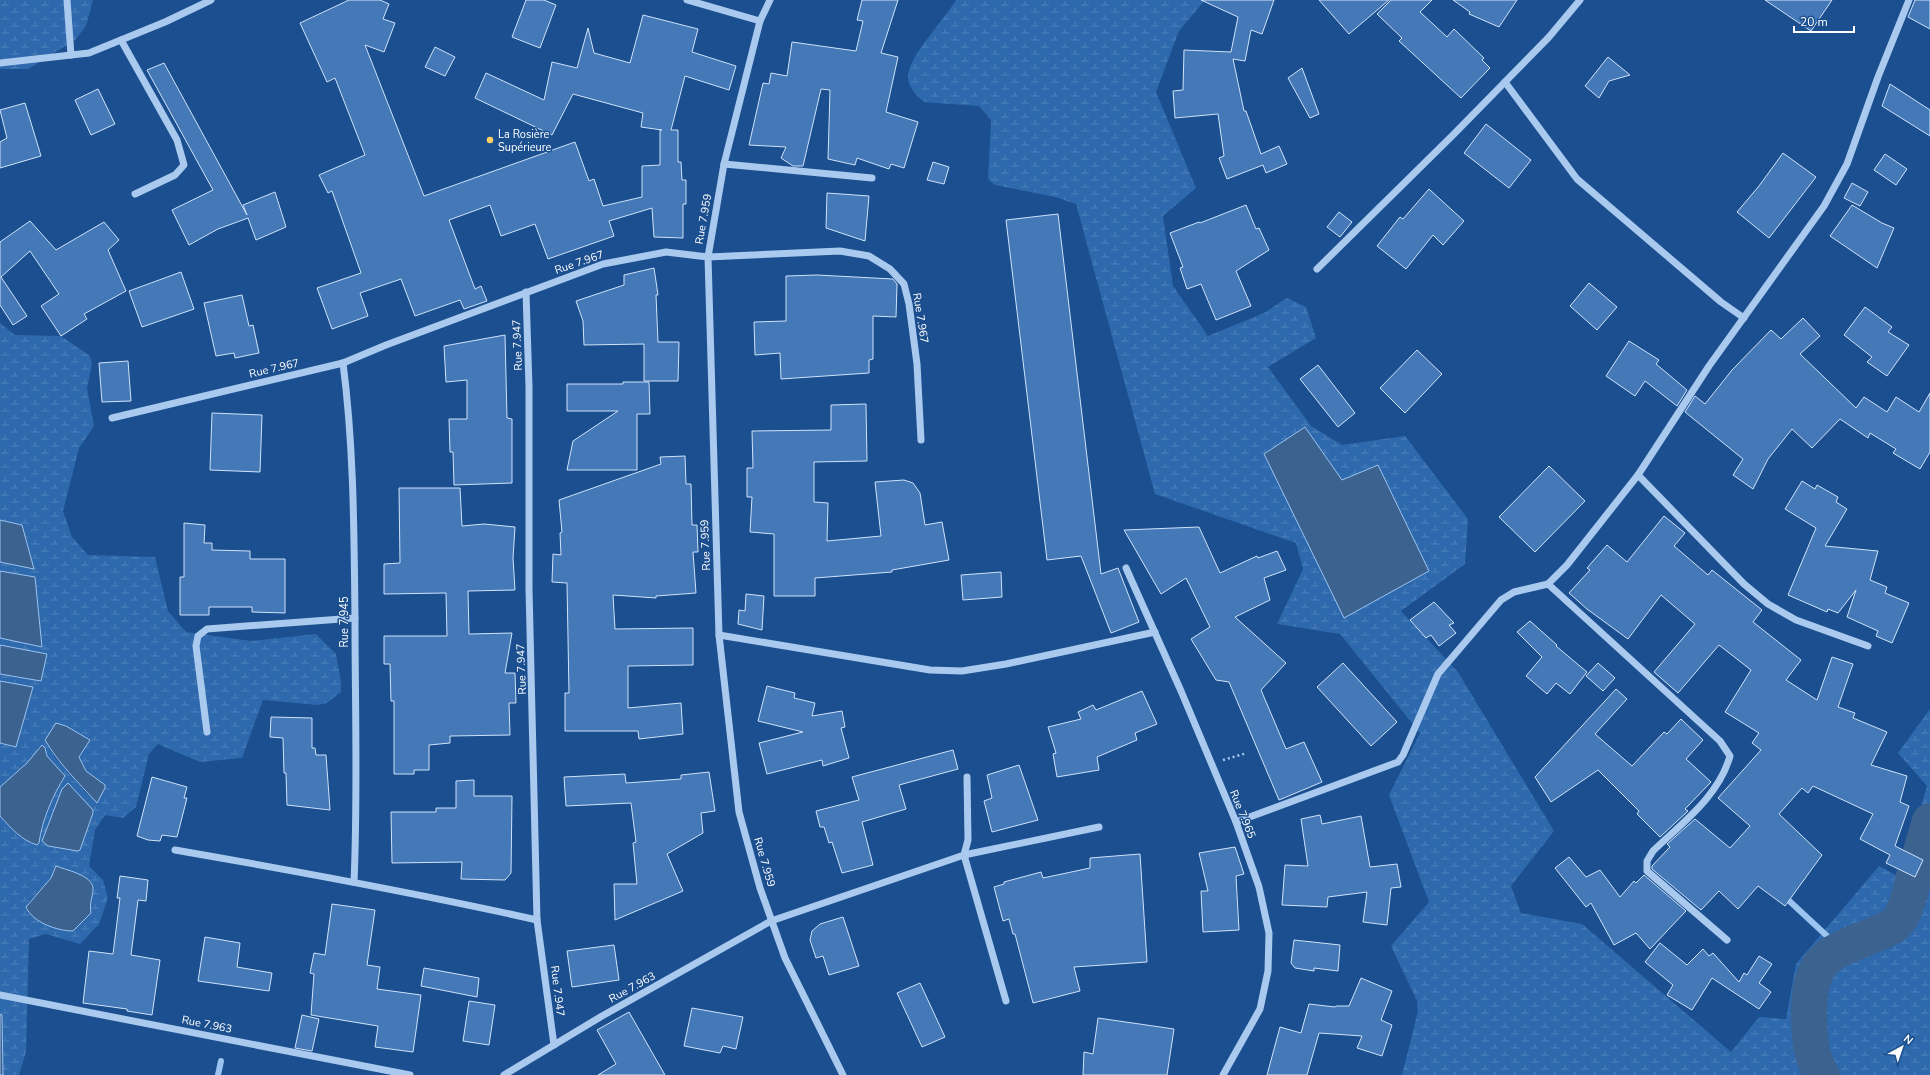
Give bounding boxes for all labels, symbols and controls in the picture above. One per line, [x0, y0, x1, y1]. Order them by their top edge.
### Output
scale bar [1794, 8, 1854, 34]
text: 20 m [1800, 14, 1828, 30]
place label: La Rosière Supérieure [498, 127, 552, 155]
marker: La Rosière Supérieure [485, 135, 495, 145]
street label: Rue 7.959 [692, 193, 715, 246]
street label: Rue 7.967 [553, 247, 606, 278]
street label: Rue 7.967 [909, 292, 932, 344]
street label: Rue 7.947 [509, 319, 526, 371]
street label: Rue 7.967 [248, 355, 301, 382]
street label: Rue 7.959 [697, 519, 714, 571]
street label: Rue 7.945 [337, 596, 352, 648]
street label: Rue 7.947 [513, 643, 530, 695]
street label: Rue 7.965 [1226, 788, 1259, 841]
street label: Rue 7.959 [750, 835, 779, 889]
street label: Rue 7.947 [547, 965, 568, 1017]
street label: Rue 7.963 [606, 968, 658, 1006]
street label: Rue 7.963 [180, 1012, 233, 1037]
north arrow [1882, 1027, 1922, 1067]
text: N [1900, 1031, 1916, 1048]

